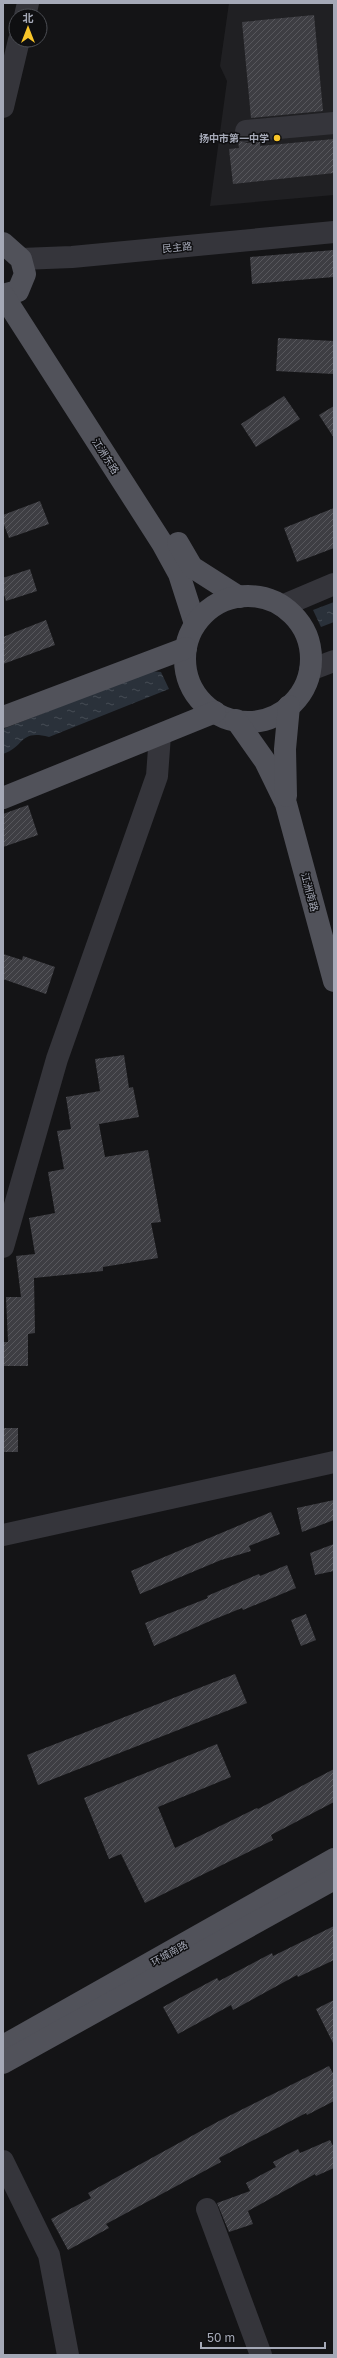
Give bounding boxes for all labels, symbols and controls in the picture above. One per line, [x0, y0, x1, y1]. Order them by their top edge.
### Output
north arrow [8, 8, 48, 48]
text: 北 [23, 11, 34, 24]
place label: 扬中市第一中学 [199, 132, 269, 144]
marker: 扬中市第一中学 [272, 133, 282, 143]
street label: 民主路 [161, 239, 193, 255]
street label: 江洲东路 [90, 436, 122, 476]
street label: 江洲南路 [299, 871, 321, 913]
street label: 环城南路 [149, 1938, 189, 1968]
scale bar [201, 2324, 325, 2350]
text: 50 m [207, 2330, 235, 2345]

